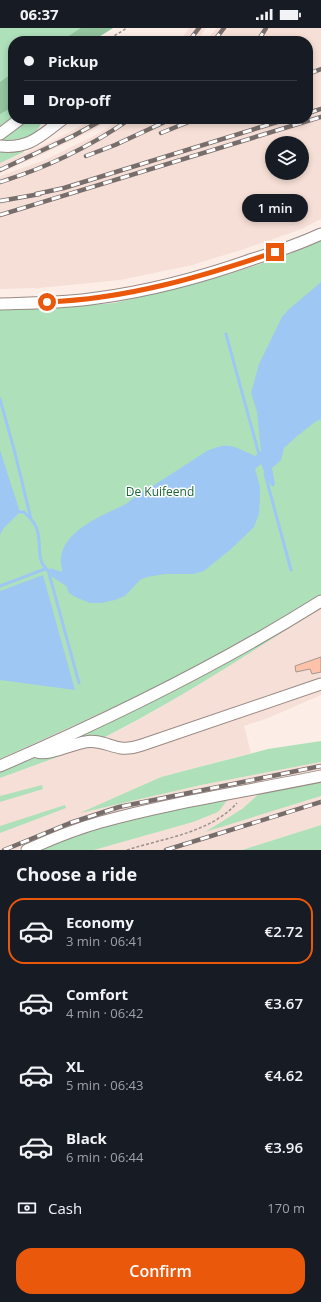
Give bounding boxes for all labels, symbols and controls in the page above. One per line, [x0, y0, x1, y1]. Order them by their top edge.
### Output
text: 06:37 [20, 4, 59, 24]
text: Pickup [48, 51, 98, 71]
text: Drop-off [48, 90, 110, 110]
map controls [265, 136, 309, 180]
button: layers [265, 136, 309, 180]
callout: 1 min [242, 194, 308, 222]
text: 1 min [257, 199, 293, 217]
route end [266, 243, 284, 261]
route start [38, 293, 56, 311]
park label: De Kuifeend [126, 483, 194, 500]
text: Choose a ride [16, 862, 137, 886]
text: Economy [66, 912, 134, 932]
icon: car [18, 913, 54, 949]
text: €2.72 [265, 921, 303, 941]
text: 3 min · 06:41 [66, 932, 143, 950]
text: Comfort [66, 984, 128, 1004]
icon: car [18, 985, 54, 1021]
text: €3.67 [265, 993, 303, 1013]
text: 4 min · 06:42 [66, 1004, 143, 1022]
text: XL [66, 1056, 84, 1076]
icon: car [18, 1057, 54, 1093]
text: €4.62 [265, 1065, 303, 1085]
text: 5 min · 06:43 [66, 1076, 143, 1094]
text: Black [66, 1128, 107, 1148]
icon: car [18, 1129, 54, 1165]
text: €3.96 [265, 1137, 303, 1157]
text: 6 min · 06:44 [66, 1148, 143, 1166]
icon: cash [16, 1197, 38, 1219]
text: Cash [48, 1198, 82, 1218]
text: 170 m [267, 1199, 305, 1217]
button: Confirm [16, 1248, 305, 1294]

